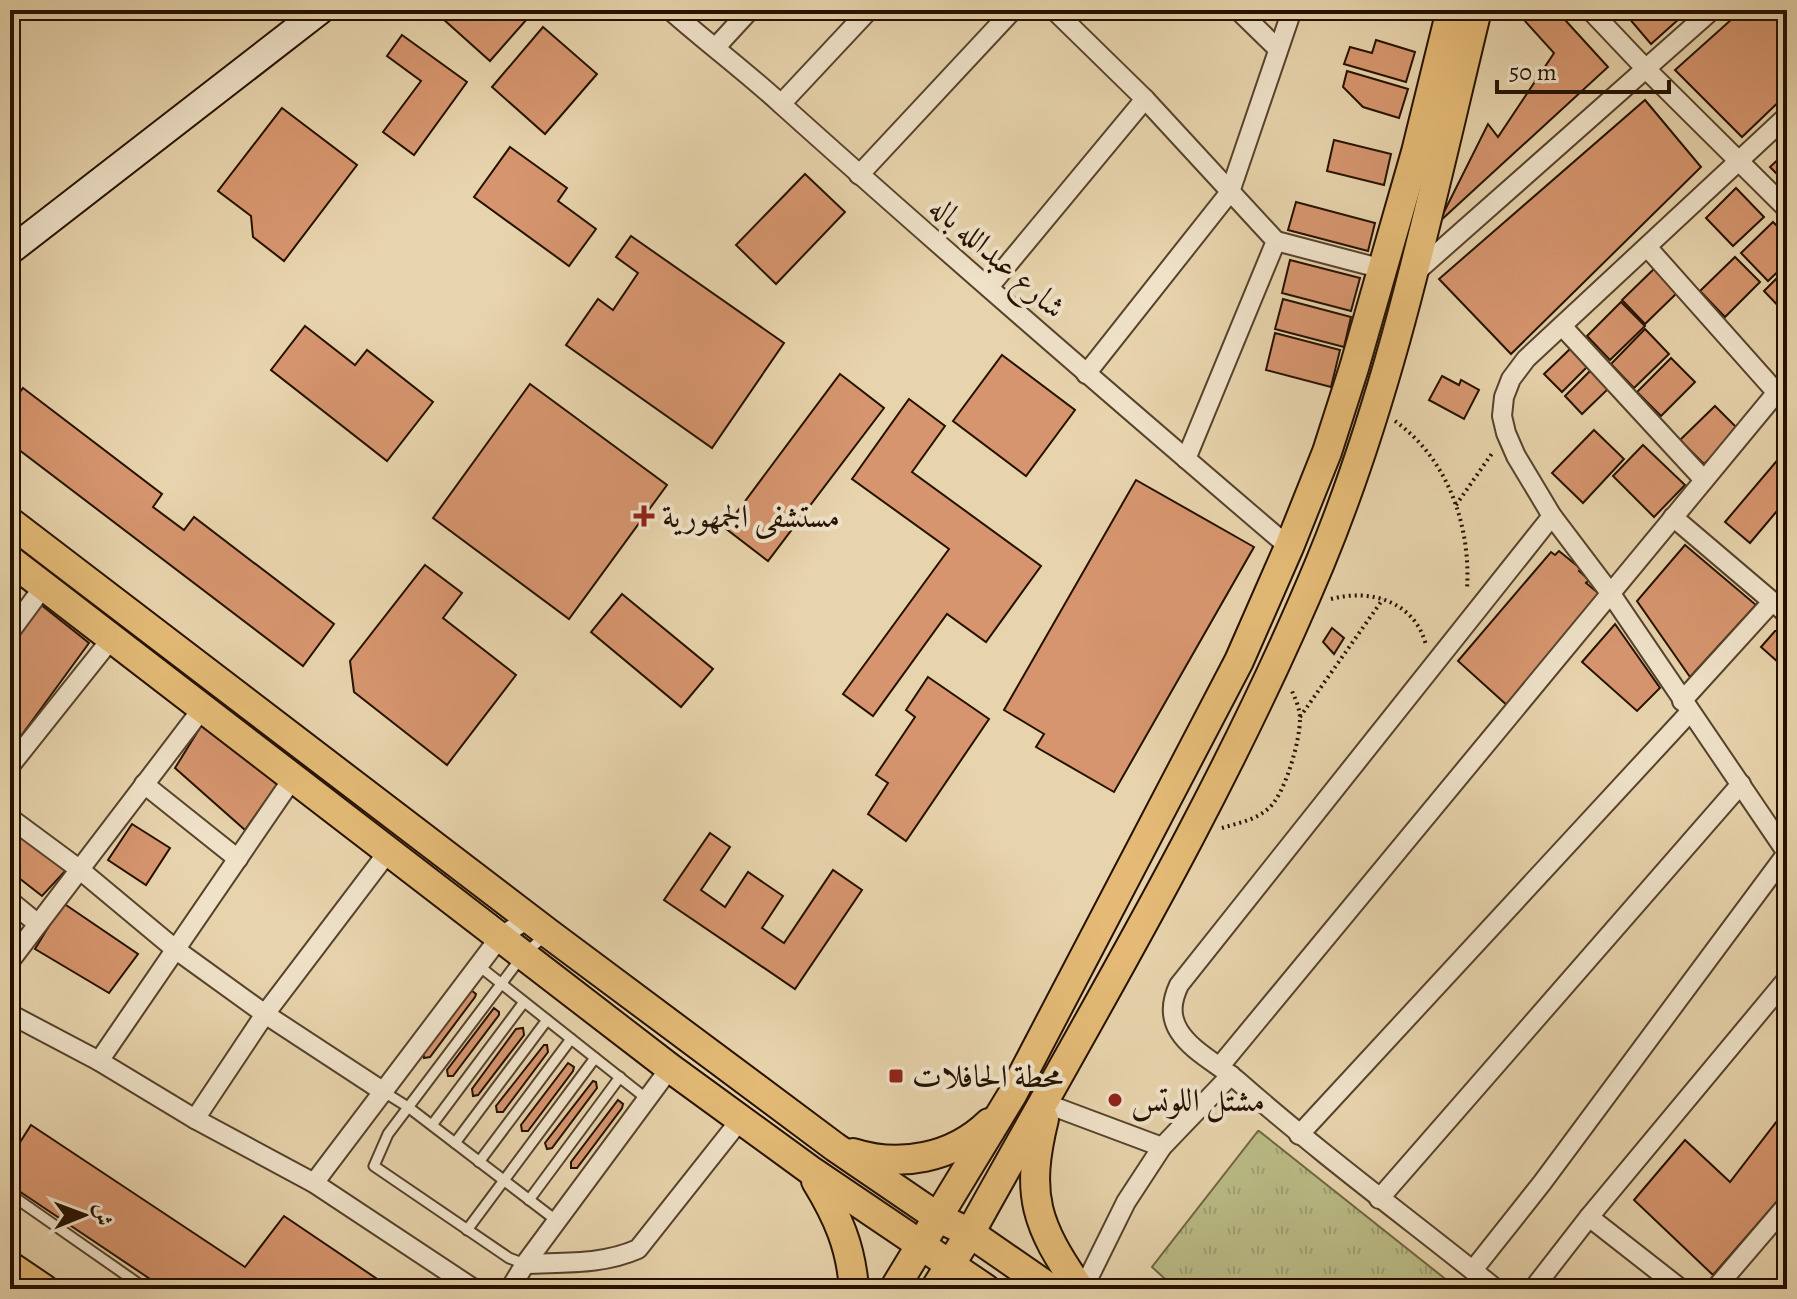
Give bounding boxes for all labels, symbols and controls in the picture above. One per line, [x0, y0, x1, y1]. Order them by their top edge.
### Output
scale bar [1497, 44, 1669, 94]
text: 50 m [1509, 56, 1557, 88]
street label: شارع عبدالله باله [917, 185, 1076, 332]
place label: مستشفى الجمهورية [662, 494, 840, 539]
marker: مستشفى الجمهورية [633, 505, 655, 527]
place label: محطة الحافلات [912, 1054, 1063, 1098]
marker: محطة الحافلات [887, 1067, 905, 1085]
place label: مشتل اللوتس [1131, 1078, 1265, 1123]
marker: مشتل اللوتس [1106, 1091, 1124, 1109]
north arrow [44, 1175, 124, 1255]
text: ش [88, 1203, 118, 1226]

